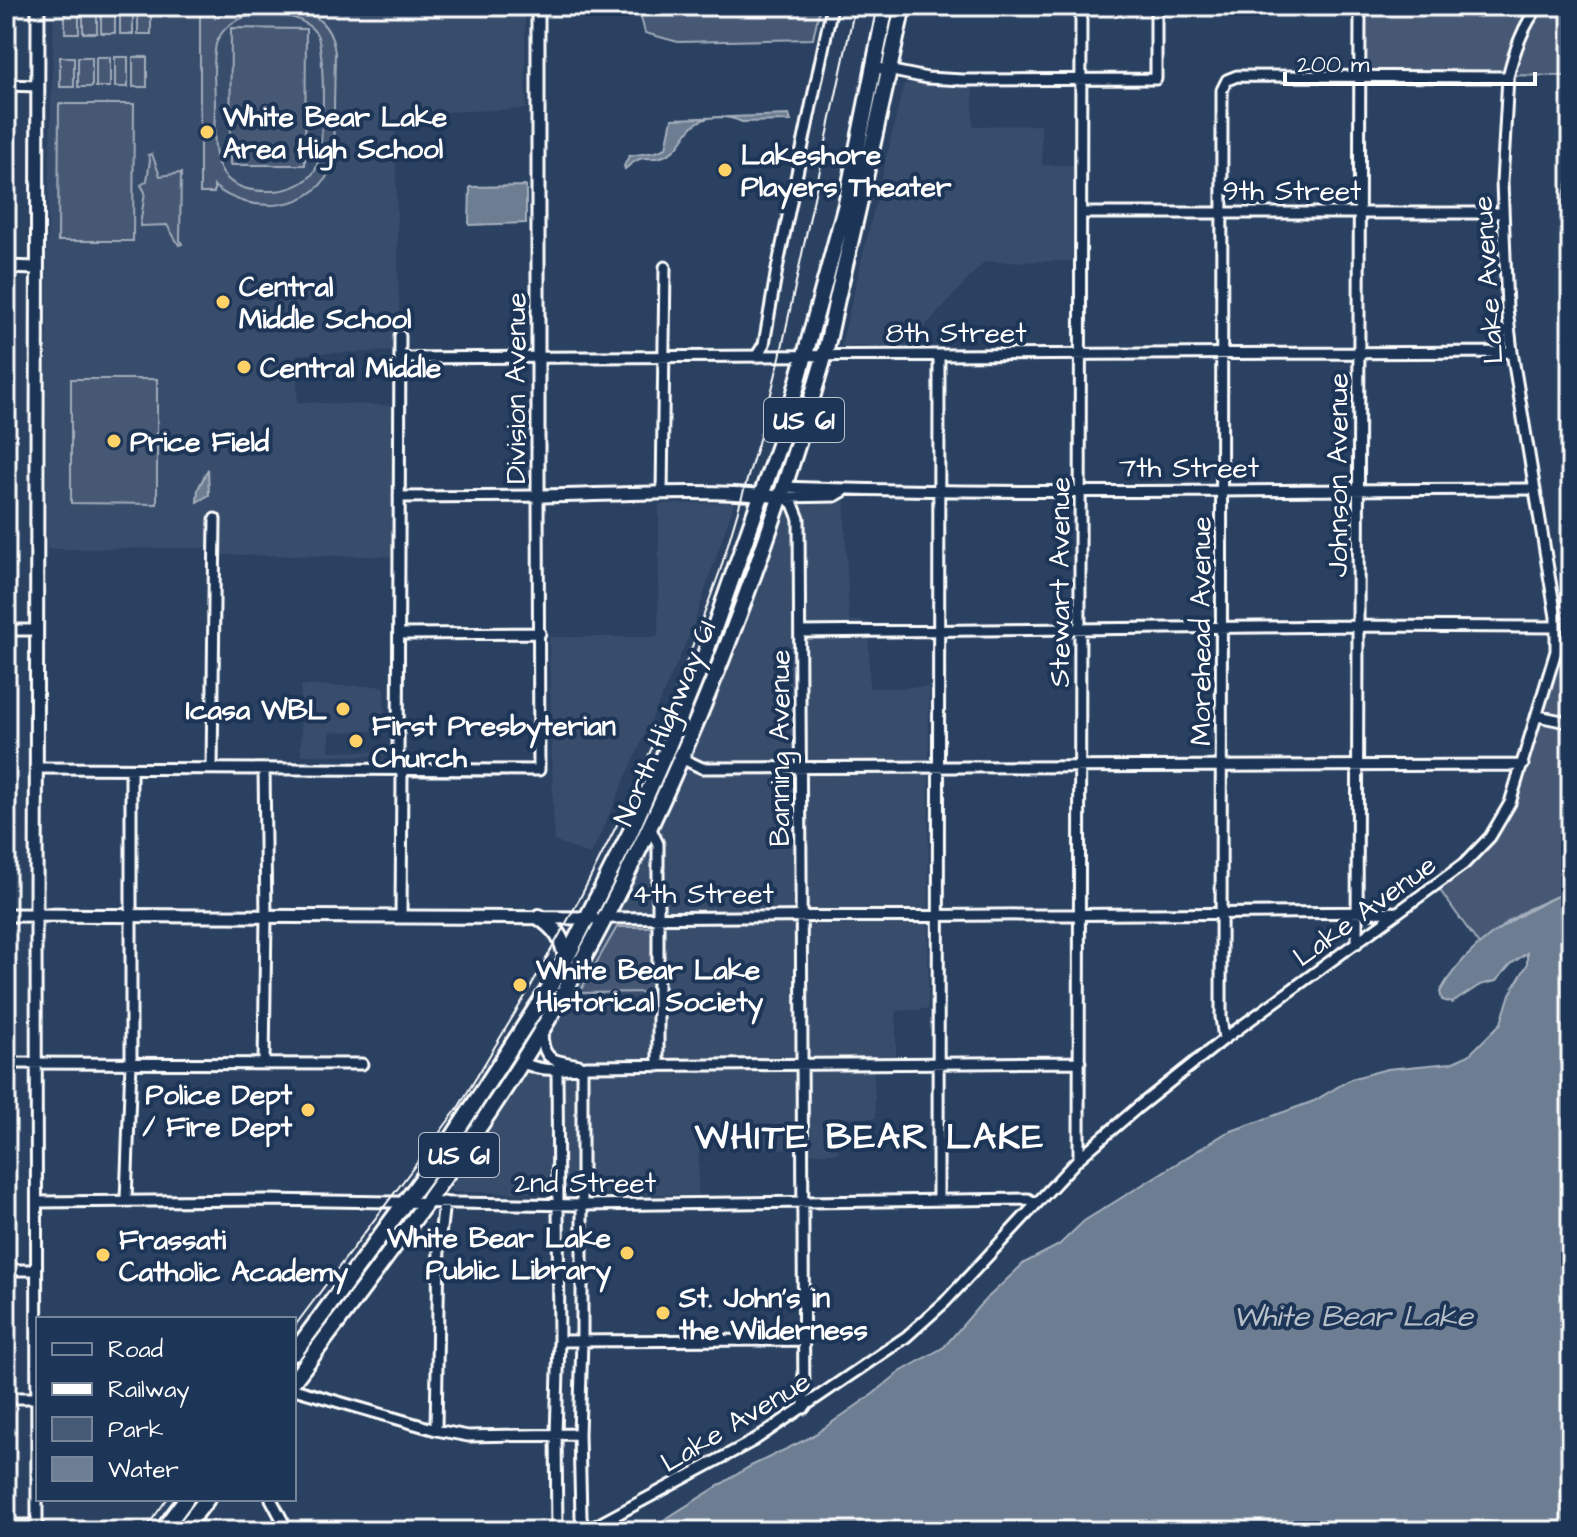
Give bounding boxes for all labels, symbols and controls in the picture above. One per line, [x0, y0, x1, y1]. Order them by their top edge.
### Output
scale bar [1285, 36, 1535, 86]
text: 200 m [1297, 48, 1370, 82]
place label: White Bear Lake Area High School [222, 98, 447, 171]
marker: White Bear Lake Area High School [198, 123, 216, 141]
place label: Lakeshore Players Theater [741, 136, 952, 210]
marker: Lakeshore Players Theater [716, 161, 734, 179]
street label: 9th Street [1223, 172, 1362, 211]
street label: Lake Avenue [1463, 195, 1514, 365]
place label: Central Middle School [239, 268, 411, 339]
street label: Division Avenue [497, 292, 536, 484]
marker: Central Middle School [214, 293, 232, 311]
street label: 8th Street [886, 314, 1027, 353]
place label: Central Middle [260, 349, 441, 388]
marker: Central Middle [235, 358, 253, 376]
street label: Johnson Avenue [1319, 373, 1358, 577]
road number: US 61 [764, 398, 844, 442]
place label: Price Field [130, 423, 270, 462]
marker: Price Field [105, 432, 123, 450]
street label: 7th Street [1119, 449, 1260, 488]
street label: Stewart Avenue [1041, 477, 1080, 687]
street label: Morehead Avenue [1182, 516, 1221, 746]
street label: North Highway 61 [605, 615, 728, 833]
street label: Banning Avenue [761, 649, 801, 847]
place label: Icasa WBL [186, 691, 328, 730]
marker: Icasa WBL [334, 700, 352, 718]
place label: First Presbyterian Church [372, 707, 616, 778]
marker: First Presbyterian Church [347, 732, 365, 750]
street label: Lake Avenue [1285, 846, 1444, 976]
street label: 4th Street [632, 875, 775, 914]
place label: White Bear Lake Historical Society [535, 951, 764, 1025]
marker: White Bear Lake Historical Society [511, 976, 529, 994]
place label: Police Dept / Fire Dept [142, 1076, 293, 1148]
marker: Police Dept / Fire Dept [299, 1101, 317, 1119]
district label: WHITE BEAR LAKE [694, 1112, 1045, 1163]
road number: US 61 [419, 1133, 499, 1177]
street label: 2nd Street [514, 1164, 657, 1203]
place label: White Bear Lake Public Library [386, 1219, 612, 1293]
place label: Frassati Catholic Academy [119, 1221, 349, 1295]
marker: White Bear Lake Public Library [618, 1244, 636, 1262]
marker: Frassati Catholic Academy [94, 1246, 112, 1264]
place label: St. John's in the Wilderness [678, 1279, 868, 1350]
water label: White Bear Lake [1233, 1296, 1475, 1338]
marker: St. John's in the Wilderness [654, 1304, 672, 1322]
legend [36, 1317, 296, 1501]
text: Road [108, 1333, 163, 1367]
street label: Lake Avenue [654, 1362, 818, 1482]
text: Railway [108, 1373, 190, 1408]
text: Park [108, 1413, 164, 1447]
text: Water [108, 1453, 179, 1487]

